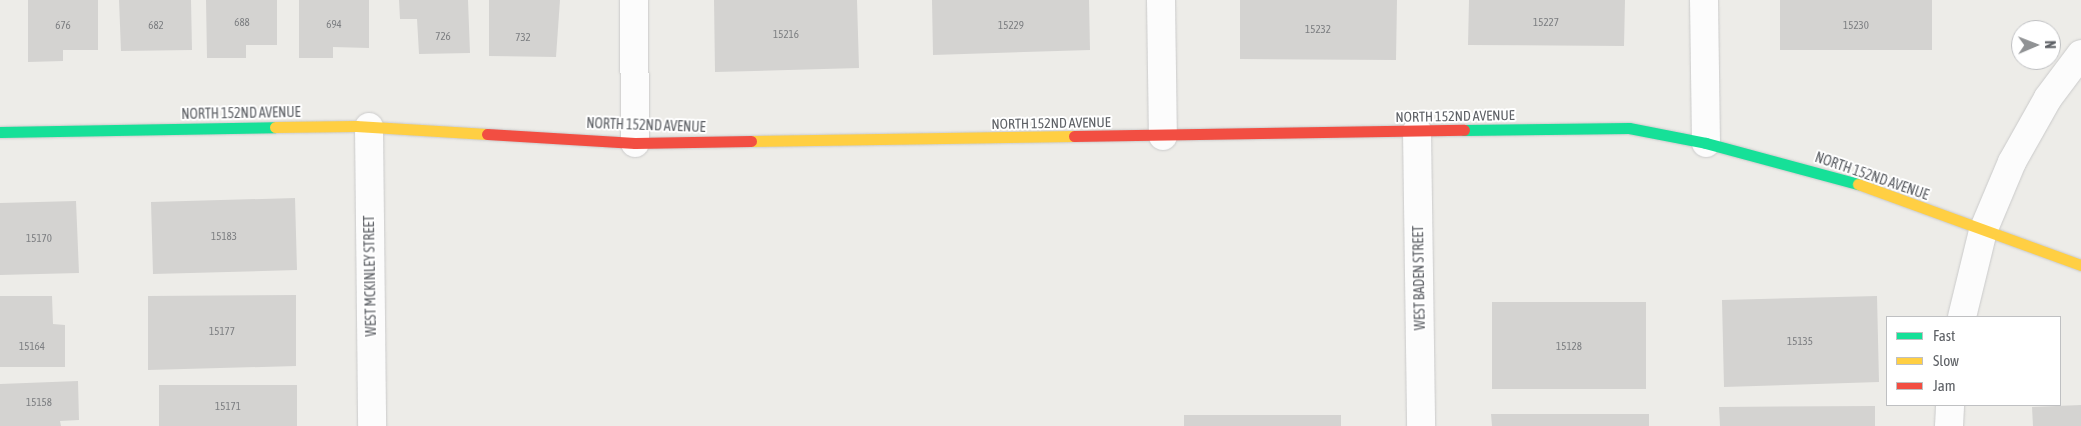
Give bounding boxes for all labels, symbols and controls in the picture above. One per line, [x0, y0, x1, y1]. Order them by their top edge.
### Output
house number: 688 [234, 15, 250, 29]
house number: 15227 [1533, 15, 1559, 29]
house number: 694 [326, 17, 342, 31]
house number: 676 [55, 18, 71, 32]
house number: 682 [148, 18, 164, 32]
house number: 15229 [998, 18, 1024, 32]
house number: 15230 [1843, 18, 1869, 32]
north arrow [2011, 20, 2061, 70]
house number: 15232 [1305, 22, 1331, 36]
house number: 15216 [773, 27, 799, 41]
house number: 726 [435, 29, 451, 43]
house number: 732 [515, 30, 531, 44]
text: N [2042, 40, 2058, 49]
street label: NORTH 152ND AVENUE [181, 104, 301, 122]
street label: NORTH 152ND AVENUE [1395, 107, 1515, 125]
street label: NORTH 152ND AVENUE [991, 114, 1111, 132]
street label: NORTH 152ND AVENUE [586, 115, 706, 135]
street label: NORTH 152ND AVENUE [1813, 149, 1931, 203]
street label: WEST MCKINLEY STREET [361, 215, 379, 337]
street label: WEST BADEN STREET [1410, 226, 1428, 330]
house number: 15183 [211, 229, 237, 243]
house number: 15170 [26, 231, 52, 245]
legend [1886, 316, 2061, 406]
house number: 15177 [209, 324, 235, 338]
text: Fast [1933, 327, 1955, 344]
house number: 15135 [1787, 334, 1813, 348]
house number: 15164 [19, 339, 45, 353]
house number: 15128 [1556, 339, 1582, 353]
text: Slow [1933, 352, 1959, 369]
text: Jam [1933, 377, 1956, 394]
house number: 15158 [26, 395, 52, 409]
house number: 15171 [215, 399, 241, 413]

